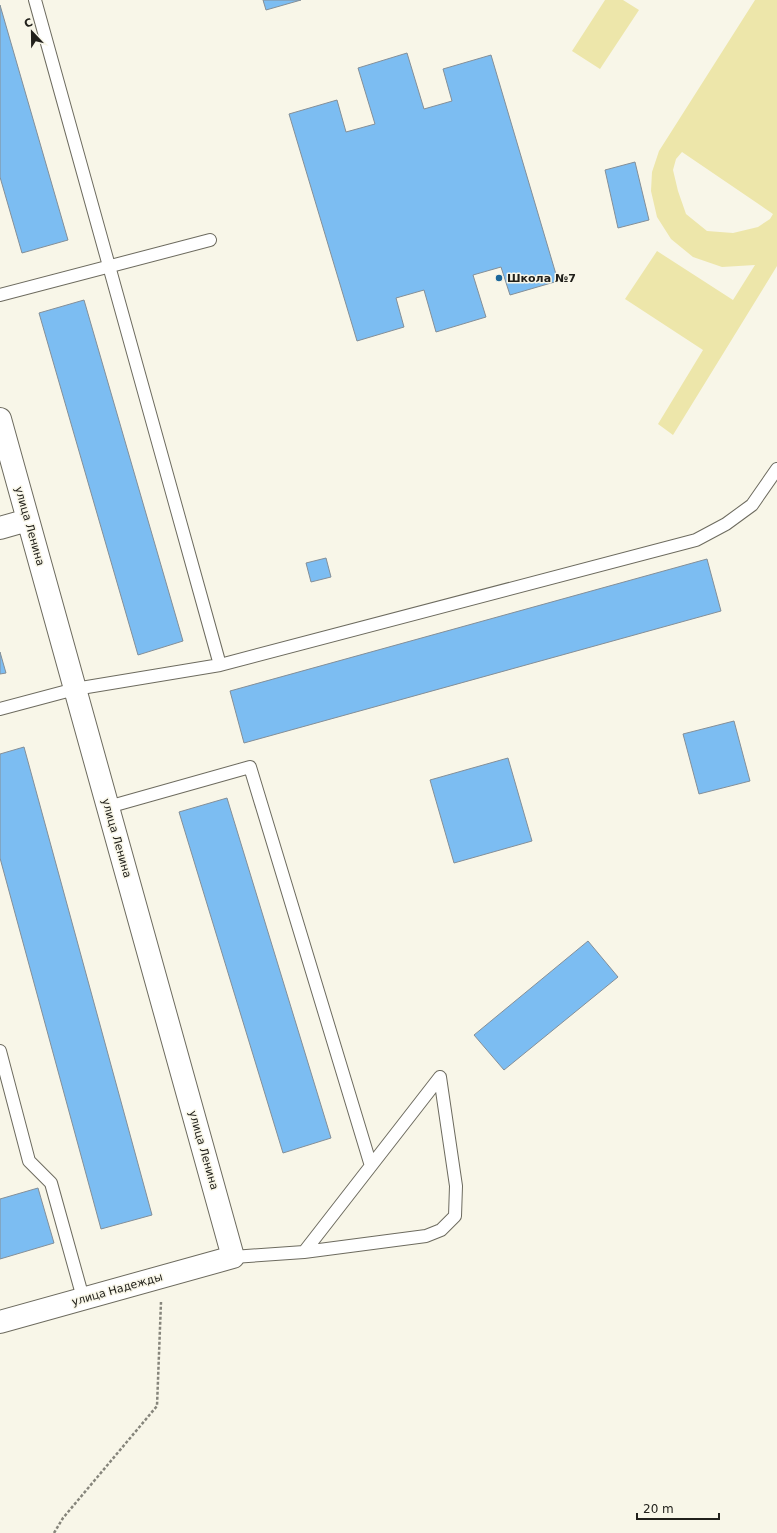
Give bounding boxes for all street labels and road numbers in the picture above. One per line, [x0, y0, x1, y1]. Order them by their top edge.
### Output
street label: улица Ленина [12, 485, 47, 567]
street label: улица Ленина [99, 797, 134, 879]
street label: улица Ленина [186, 1109, 221, 1191]
street label: улица Надежды [70, 1270, 164, 1309]

